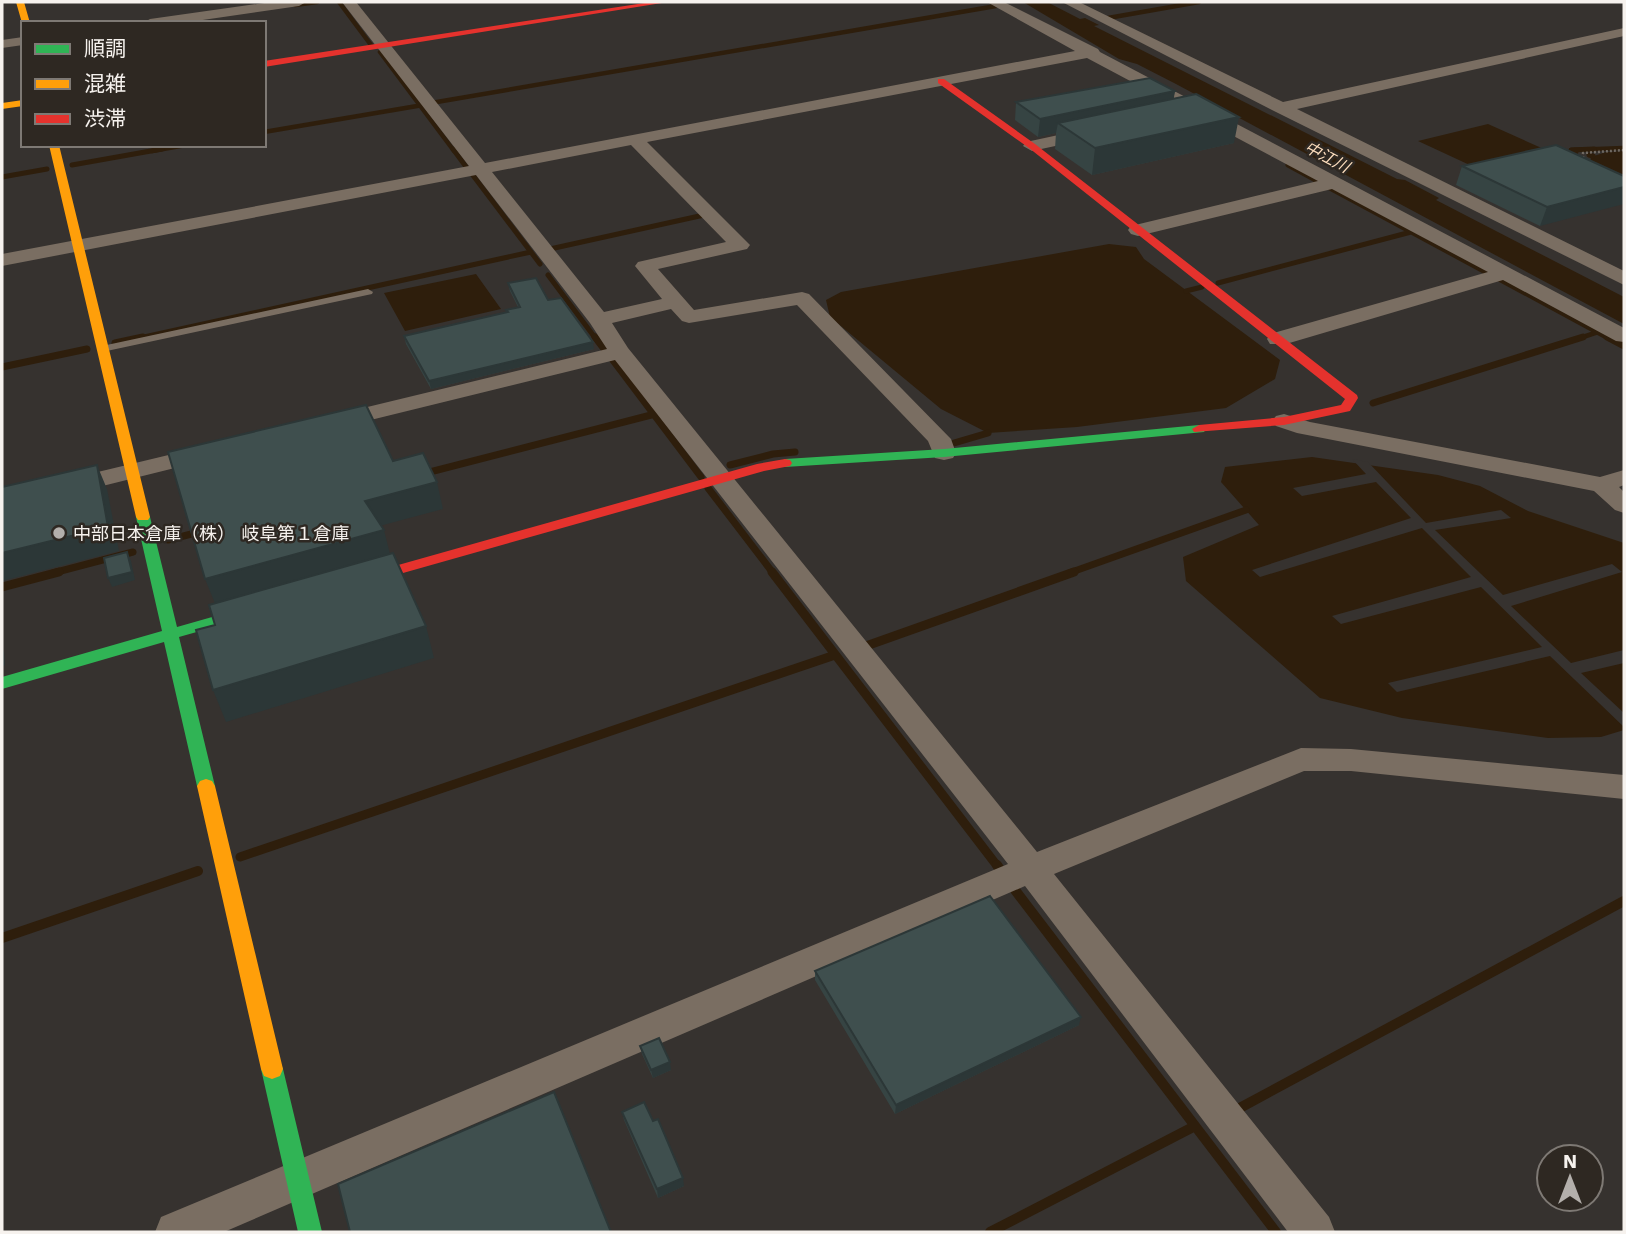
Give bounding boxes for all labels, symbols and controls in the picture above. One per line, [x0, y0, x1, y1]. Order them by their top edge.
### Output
legend [21, 21, 266, 147]
text: 順調 [84, 36, 126, 61]
text: 混雑 [84, 71, 126, 96]
text: 渋滞 [84, 106, 126, 131]
water label: 中江川 [1301, 137, 1354, 178]
place label: 中部日本倉庫（株） 岐阜第１倉庫 [73, 523, 349, 544]
marker: 中部日本倉庫（株） 岐阜第１倉庫 [51, 525, 67, 541]
north arrow [1535, 1143, 1605, 1213]
text: N [1563, 1150, 1577, 1173]

